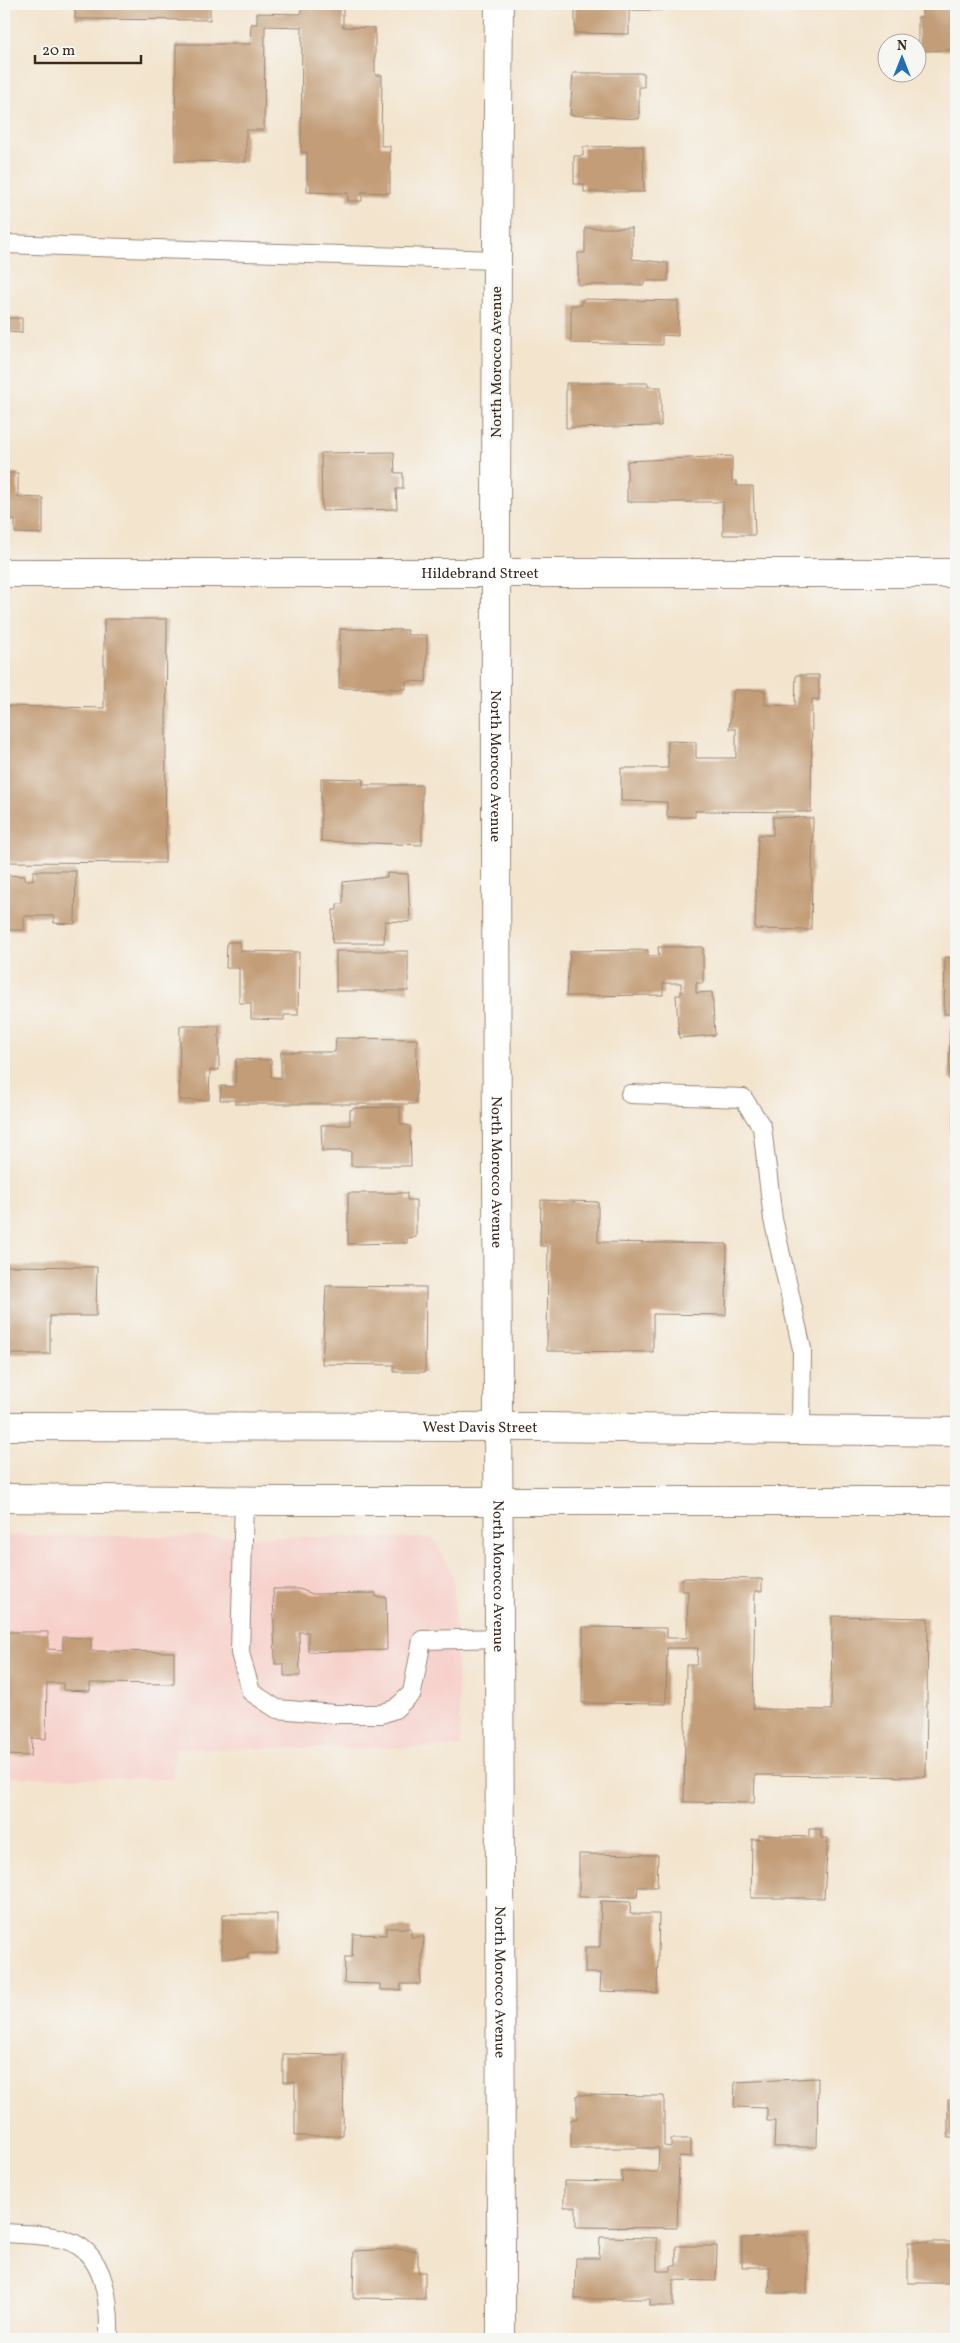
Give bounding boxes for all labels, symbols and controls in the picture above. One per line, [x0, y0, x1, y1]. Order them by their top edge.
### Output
scale bar [35, 32, 141, 64]
north arrow [878, 32, 928, 82]
text: N [897, 37, 907, 56]
text: 20 m [42, 41, 75, 62]
street label: North Morocco Avenue [487, 286, 508, 438]
street label: Hildebrand Street [421, 564, 539, 585]
street label: North Morocco Avenue [484, 690, 505, 842]
street label: North Morocco Avenue [485, 1096, 506, 1248]
street label: West Davis Street [423, 1418, 537, 1439]
street label: North Morocco Avenue [486, 1500, 508, 1652]
street label: North Morocco Avenue [488, 1906, 510, 2058]

